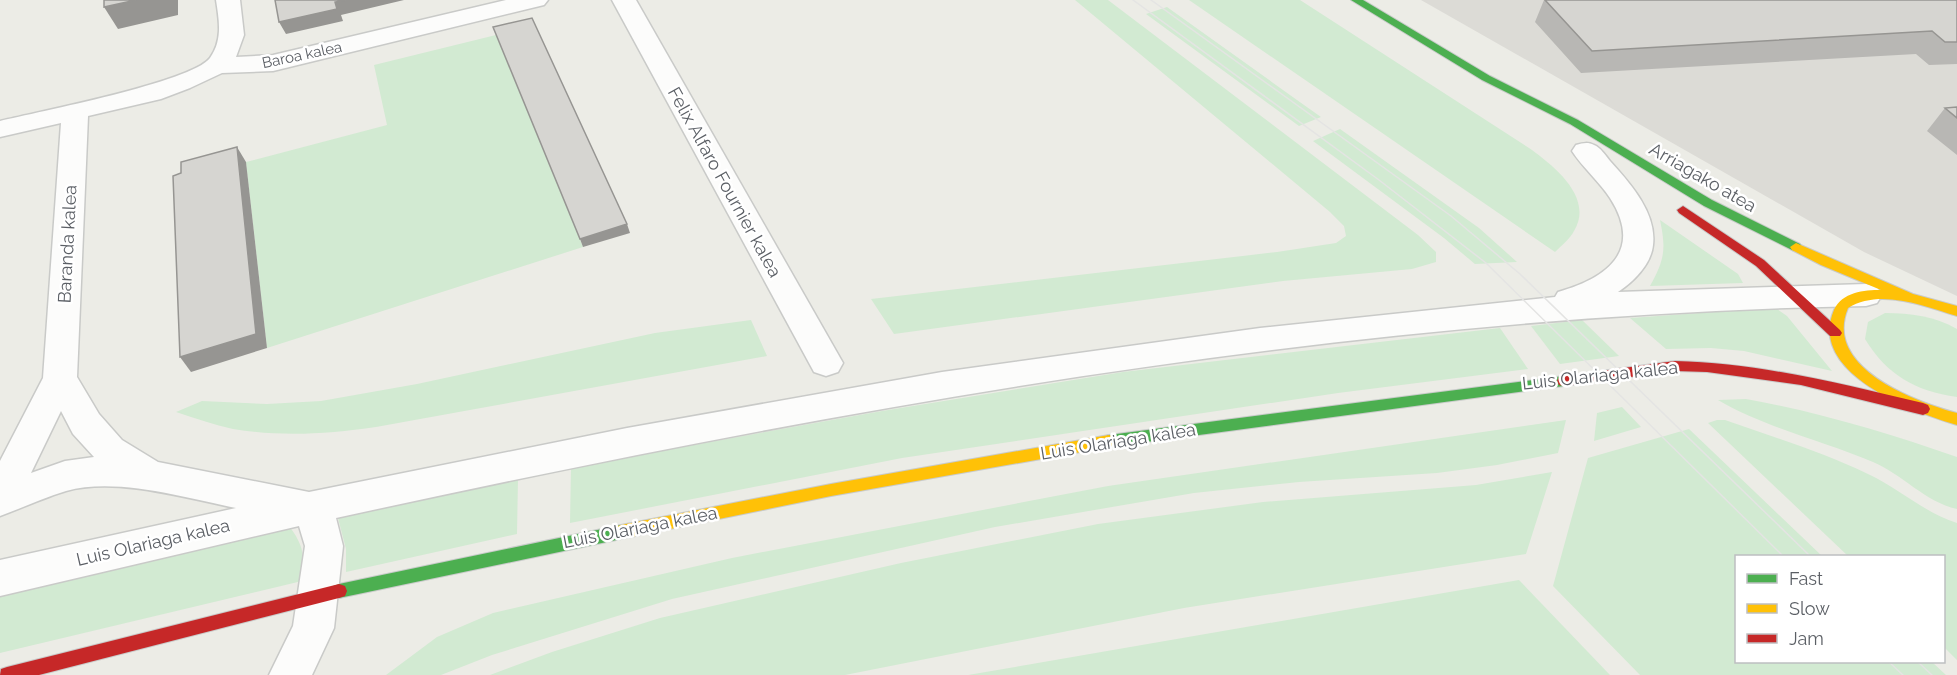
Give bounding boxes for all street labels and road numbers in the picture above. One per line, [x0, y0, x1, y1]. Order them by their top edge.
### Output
street label: Baroa kalea [260, 38, 344, 72]
street label: Felix Alfaro Fournier kalea [664, 83, 786, 281]
street label: Arriagako atea [1646, 138, 1760, 216]
street label: Baranda kalea [53, 184, 81, 304]
street label: Luis Olariaga kalea [1521, 356, 1679, 394]
street label: Luis Olariaga kalea [1039, 418, 1197, 464]
street label: Luis Olariaga kalea [561, 502, 719, 552]
street label: Luis Olariaga kalea [74, 514, 232, 570]

